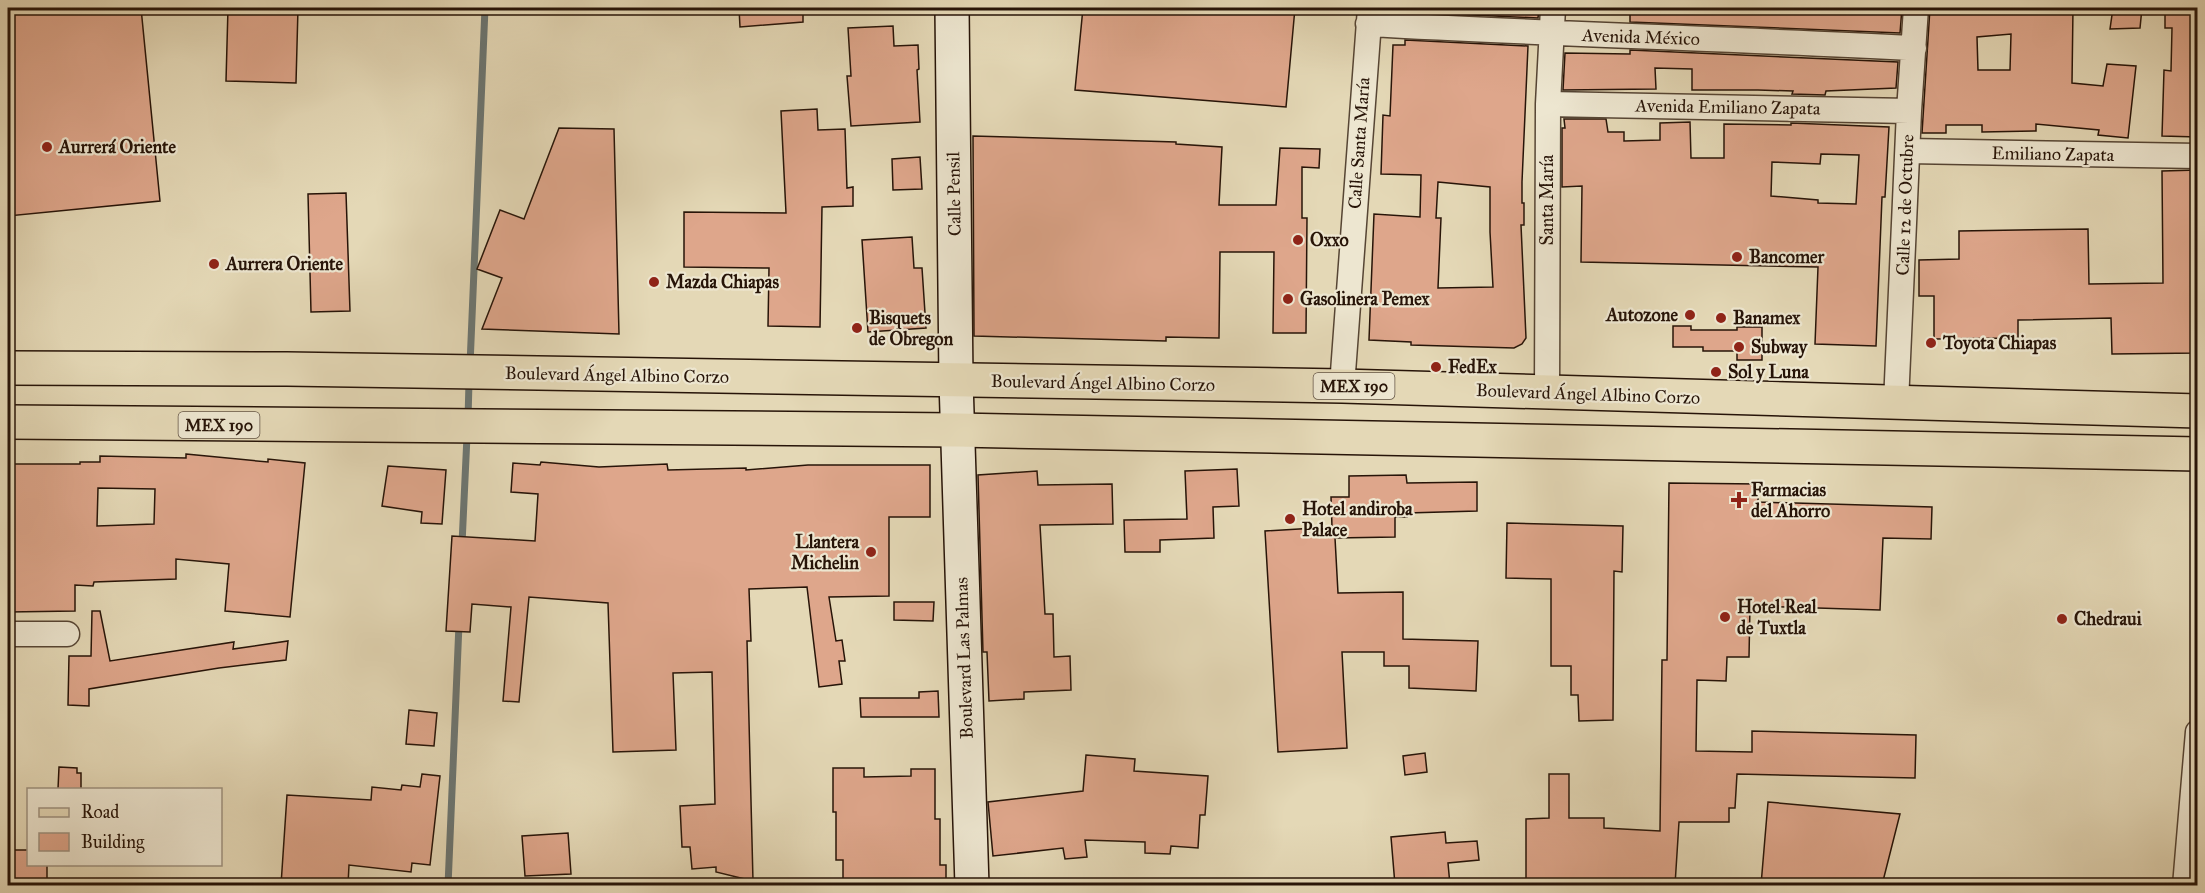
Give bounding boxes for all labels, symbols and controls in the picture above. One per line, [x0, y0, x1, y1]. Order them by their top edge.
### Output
street label: Avenida México [1581, 24, 1700, 50]
street label: Calle Santa María [1343, 76, 1375, 210]
street label: Avenida Emiliano Zapata [1634, 94, 1821, 120]
street label: Calle 12 de Octubre [1892, 134, 1918, 276]
place label: Aurrerá Oriente [58, 136, 176, 158]
marker: Aurrerá Oriente [40, 140, 54, 154]
street label: Emiliano Zapata [1991, 142, 2115, 166]
street label: Calle Pensil [942, 151, 966, 236]
street label: Santa María [1536, 154, 1558, 245]
place label: Oxxo [1310, 229, 1349, 251]
marker: Oxxo [1291, 233, 1305, 247]
place label: Bancomer [1749, 246, 1826, 268]
marker: Bancomer [1730, 250, 1744, 264]
place label: Aurrera Oriente [225, 253, 343, 275]
marker: Aurrera Oriente [207, 257, 221, 271]
place label: Mazda Chiapas [666, 271, 779, 294]
marker: Mazda Chiapas [647, 275, 661, 289]
place label: Gasolinera Pemex [1300, 288, 1431, 310]
marker: Gasolinera Pemex [1281, 292, 1295, 306]
place label: Autozone [1605, 304, 1678, 326]
place label: Bisquets de Obregon [869, 307, 954, 351]
place label: Banamex [1733, 307, 1801, 329]
marker: Autozone [1683, 308, 1697, 322]
marker: Banamex [1714, 311, 1728, 325]
marker: Bisquets de Obregon [850, 321, 864, 335]
place label: Toyota Chiapas [1942, 332, 2057, 355]
place label: Subway [1751, 336, 1809, 359]
marker: Toyota Chiapas [1924, 336, 1938, 350]
marker: Subway [1732, 340, 1746, 354]
place label: FedEx [1448, 356, 1498, 378]
street label: Boulevard Ángel Albino Corzo [505, 360, 729, 389]
marker: FedEx [1429, 360, 1443, 374]
place label: Sol y Luna [1728, 361, 1809, 384]
marker: Sol y Luna [1709, 365, 1723, 379]
street label: Boulevard Ángel Albino Corzo [991, 368, 1215, 397]
road number: MEX 190 [1314, 373, 1394, 399]
street label: Boulevard Ángel Albino Corzo [1475, 377, 1701, 410]
road number: MEX 190 [178, 412, 260, 438]
place label: Farmacias del Ahorro [1751, 479, 1830, 522]
marker: Farmacias del Ahorro [1732, 493, 1746, 507]
place label: Hotel andiroba Palace [1302, 498, 1413, 541]
marker: Hotel andiroba Palace [1283, 512, 1297, 526]
place label: Llantera Michelin [791, 531, 859, 574]
marker: Llantera Michelin [864, 545, 878, 559]
street label: Boulevard Las Palmas [950, 577, 978, 739]
place label: Hotel Real de Tuxtla [1737, 596, 1818, 639]
place label: Chedraui [2074, 608, 2143, 630]
marker: Hotel Real de Tuxtla [1718, 610, 1732, 624]
marker: Chedraui [2055, 612, 2069, 626]
legend [27, 788, 222, 866]
text: Road [81, 801, 119, 823]
text: Building [81, 831, 145, 854]

